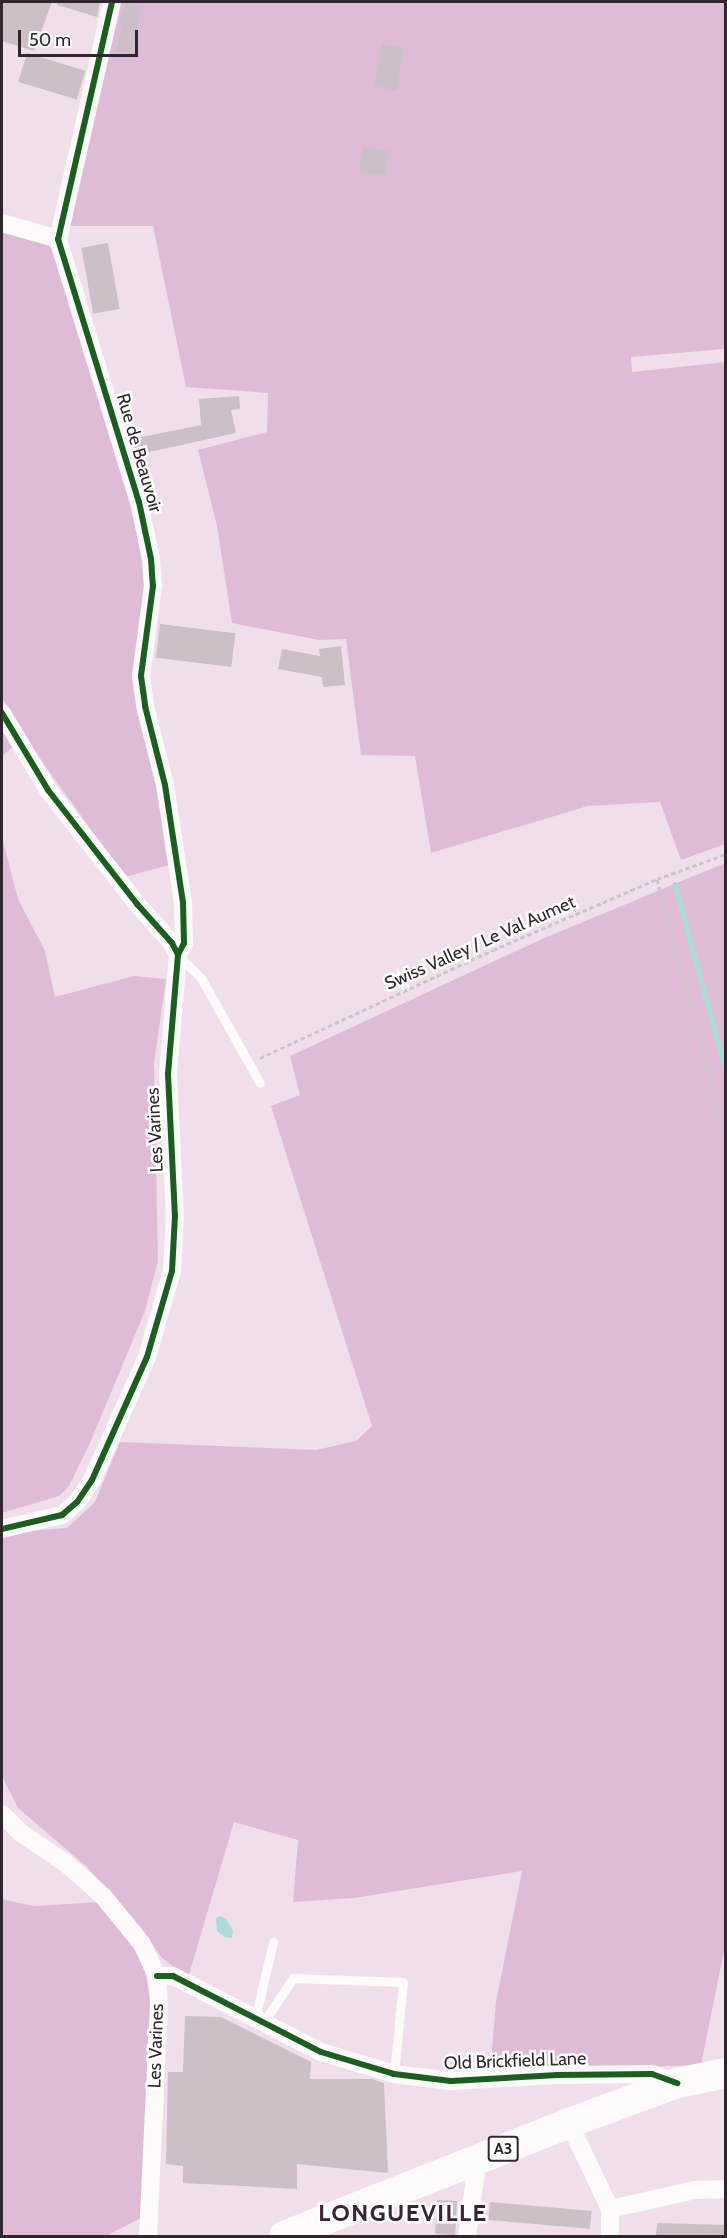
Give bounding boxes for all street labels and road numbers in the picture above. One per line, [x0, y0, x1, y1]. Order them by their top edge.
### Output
street label: Rue de Beauvoir [112, 391, 166, 515]
street label: Swiss Valley / Le Val Aumet [381, 891, 579, 995]
street label: Les Varines [142, 1087, 168, 1173]
street label: Les Varines [144, 2003, 168, 2089]
street label: Old Brickfield Lane [443, 2048, 587, 2074]
road number: A3 [486, 2136, 520, 2162]

